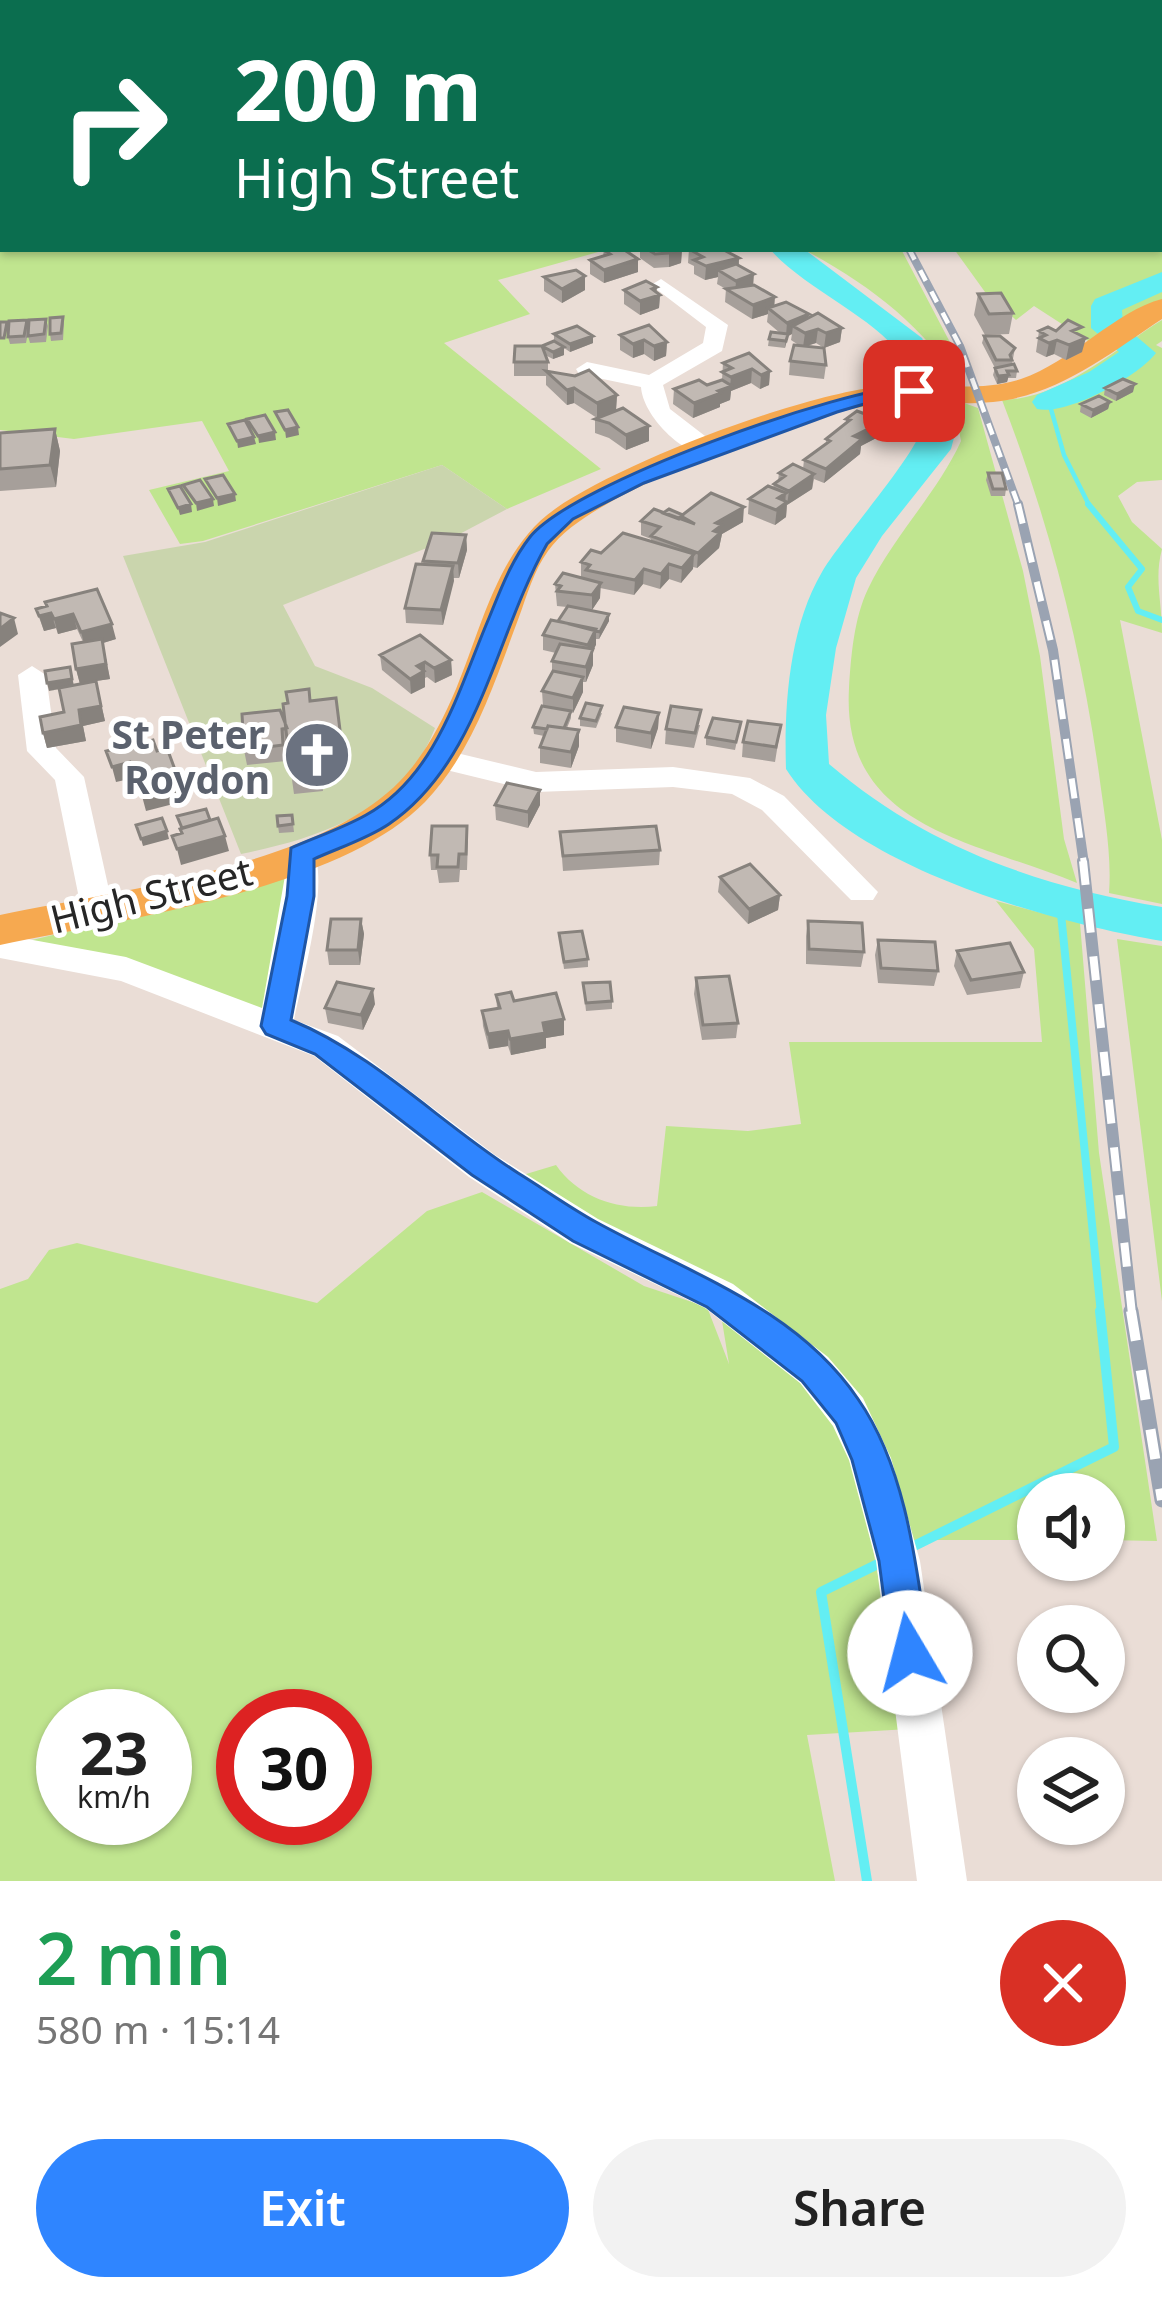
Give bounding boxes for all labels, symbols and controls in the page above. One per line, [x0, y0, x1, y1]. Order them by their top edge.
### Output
text: 200 m [234, 31, 482, 146]
icon: right [36, 48, 192, 204]
text: High Street [234, 140, 519, 214]
pin [863, 340, 965, 442]
icon: arrive [881, 358, 947, 424]
place label: St Peter, Roydon [111, 707, 270, 805]
church icon: St Peter, Roydon [282, 720, 352, 790]
street label: High Street [45, 843, 257, 945]
map controls [1017, 1473, 1125, 1845]
button: sound [1017, 1473, 1125, 1581]
position arrow [847, 1590, 973, 1716]
button: search [1017, 1605, 1125, 1713]
speed limit sign: 30 [216, 1689, 372, 1845]
text: 23 [80, 1711, 148, 1793]
button: layers [1017, 1737, 1125, 1845]
text: km/h [77, 1776, 151, 1817]
text: 2 min [36, 1908, 231, 2006]
button: close [1000, 1920, 1126, 2046]
text: 580 m · 15:14 [36, 2002, 280, 2055]
button: Exit [36, 2139, 569, 2277]
button: Share [593, 2139, 1126, 2277]

